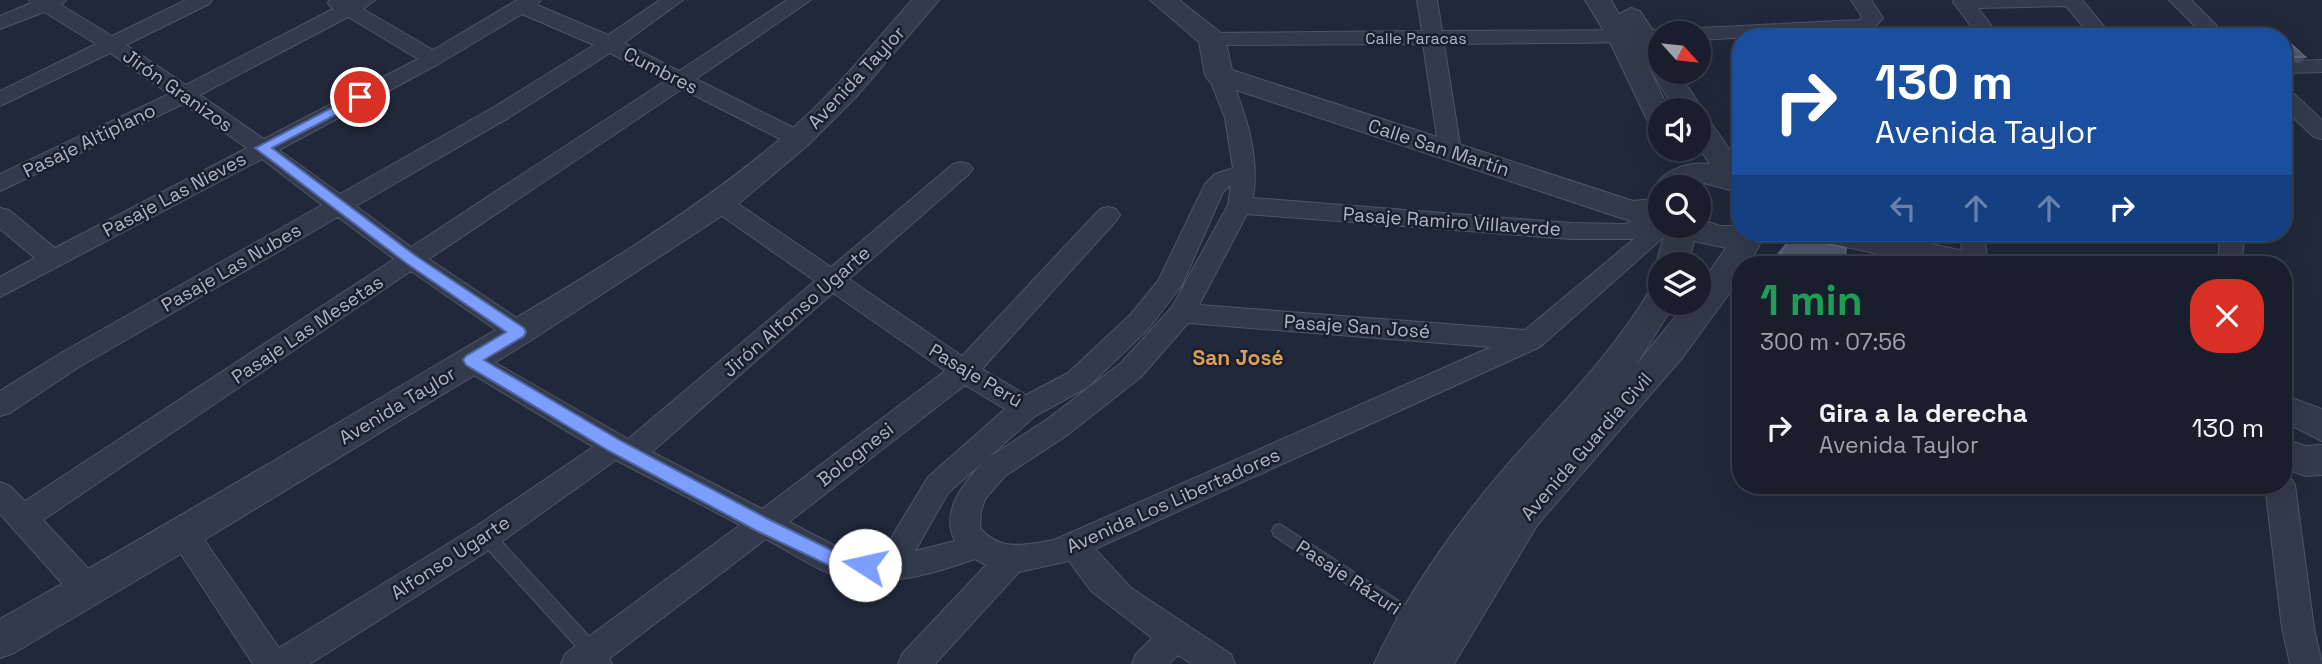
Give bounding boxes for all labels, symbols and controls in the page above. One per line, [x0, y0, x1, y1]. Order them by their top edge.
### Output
street label: Avenida Taylor [802, 21, 911, 134]
north arrow [1648, 21, 1712, 84]
map controls [1648, 21, 1711, 315]
street label: Calle Paracas [1365, 28, 1467, 49]
street label: Cumbres [619, 41, 702, 100]
street label: Jirón Granizos [118, 43, 238, 138]
text: 130 m [1875, 51, 2013, 113]
icon: right [1760, 56, 1851, 147]
pin [330, 67, 390, 127]
icon: arrive [341, 78, 379, 116]
street label: Pasaje Altiplano [19, 97, 160, 183]
button: sound [1648, 98, 1711, 161]
text: Avenida Taylor [1875, 112, 2097, 152]
street label: Calle San Martín [1365, 113, 1513, 182]
street label: Pasaje Las Nieves [98, 146, 250, 243]
button: search [1648, 175, 1711, 238]
icon: left [1884, 189, 1922, 227]
icon: ahead [1957, 189, 1995, 227]
icon: ahead [2030, 189, 2068, 227]
icon: right [2103, 189, 2141, 227]
street label: Pasaje Ramiro Villaverde [1342, 201, 1562, 242]
street label: Pasaje Las Nubes [157, 217, 306, 318]
street label: Jirón Alfonso Ugarte [717, 240, 875, 382]
button: layers [1648, 252, 1711, 315]
street label: Pasaje Las Mesetas [227, 269, 388, 390]
text: 1 min [1760, 274, 1863, 327]
button: close [2190, 279, 2264, 353]
street label: Pasaje San José [1283, 309, 1431, 344]
text: 300 m · 07:56 [1760, 327, 1906, 357]
street label: Pasaje Perú [924, 338, 1027, 413]
district label: San José [1192, 344, 1284, 371]
street label: Avenida Taylor [334, 361, 460, 450]
street label: Avenida Guardia Civil [1515, 367, 1658, 526]
text: Gira a la derecha [1819, 396, 2028, 430]
icon: right [1760, 409, 1798, 447]
text: 130 m [2192, 411, 2264, 445]
street label: Bolognesi [812, 417, 899, 492]
text: Avenida Taylor [1819, 430, 1979, 460]
street label: Avenida Los Libertadores [1063, 442, 1284, 559]
street label: Alfonso Ugarte [386, 510, 515, 605]
position arrow [828, 528, 902, 602]
street label: Pasaje Rázuri [1292, 534, 1406, 621]

